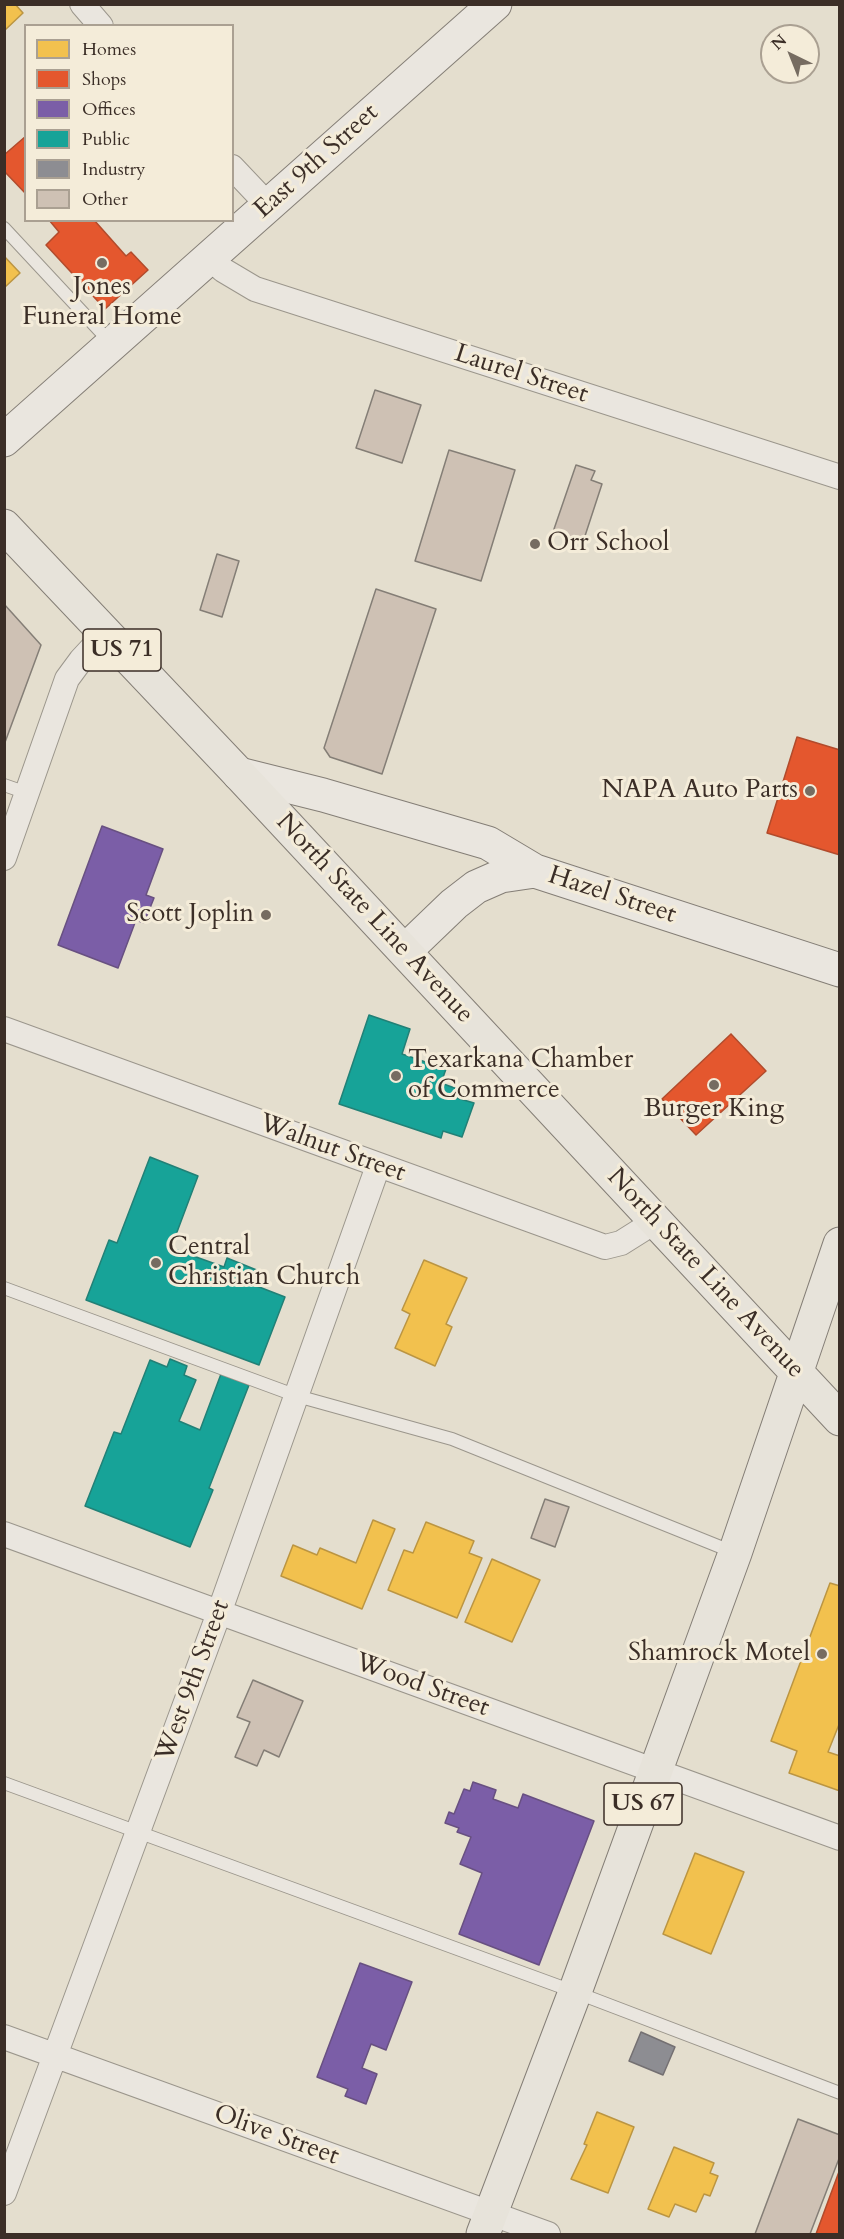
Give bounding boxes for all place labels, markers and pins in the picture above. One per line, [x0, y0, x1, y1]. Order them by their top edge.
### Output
marker: Jones Funeral Home [95, 256, 109, 270]
place label: Jones Funeral Home [22, 272, 182, 334]
place label: Orr School [547, 528, 669, 560]
marker: Orr School [528, 537, 542, 551]
place label: NAPA Auto Parts [601, 775, 798, 807]
marker: NAPA Auto Parts [803, 784, 817, 798]
place label: Scott Joplin [126, 899, 254, 931]
marker: Scott Joplin [259, 908, 273, 922]
place label: Texarkana Chamber of Commerce [408, 1045, 633, 1106]
marker: Texarkana Chamber of Commerce [389, 1069, 403, 1083]
marker: Burger King [707, 1078, 721, 1092]
place label: Burger King [644, 1094, 784, 1126]
place label: Central Christian Church [168, 1232, 360, 1294]
marker: Central Christian Church [149, 1256, 163, 1270]
place label: Shamrock Motel [628, 1638, 810, 1670]
marker: Shamrock Motel [815, 1647, 829, 1661]

